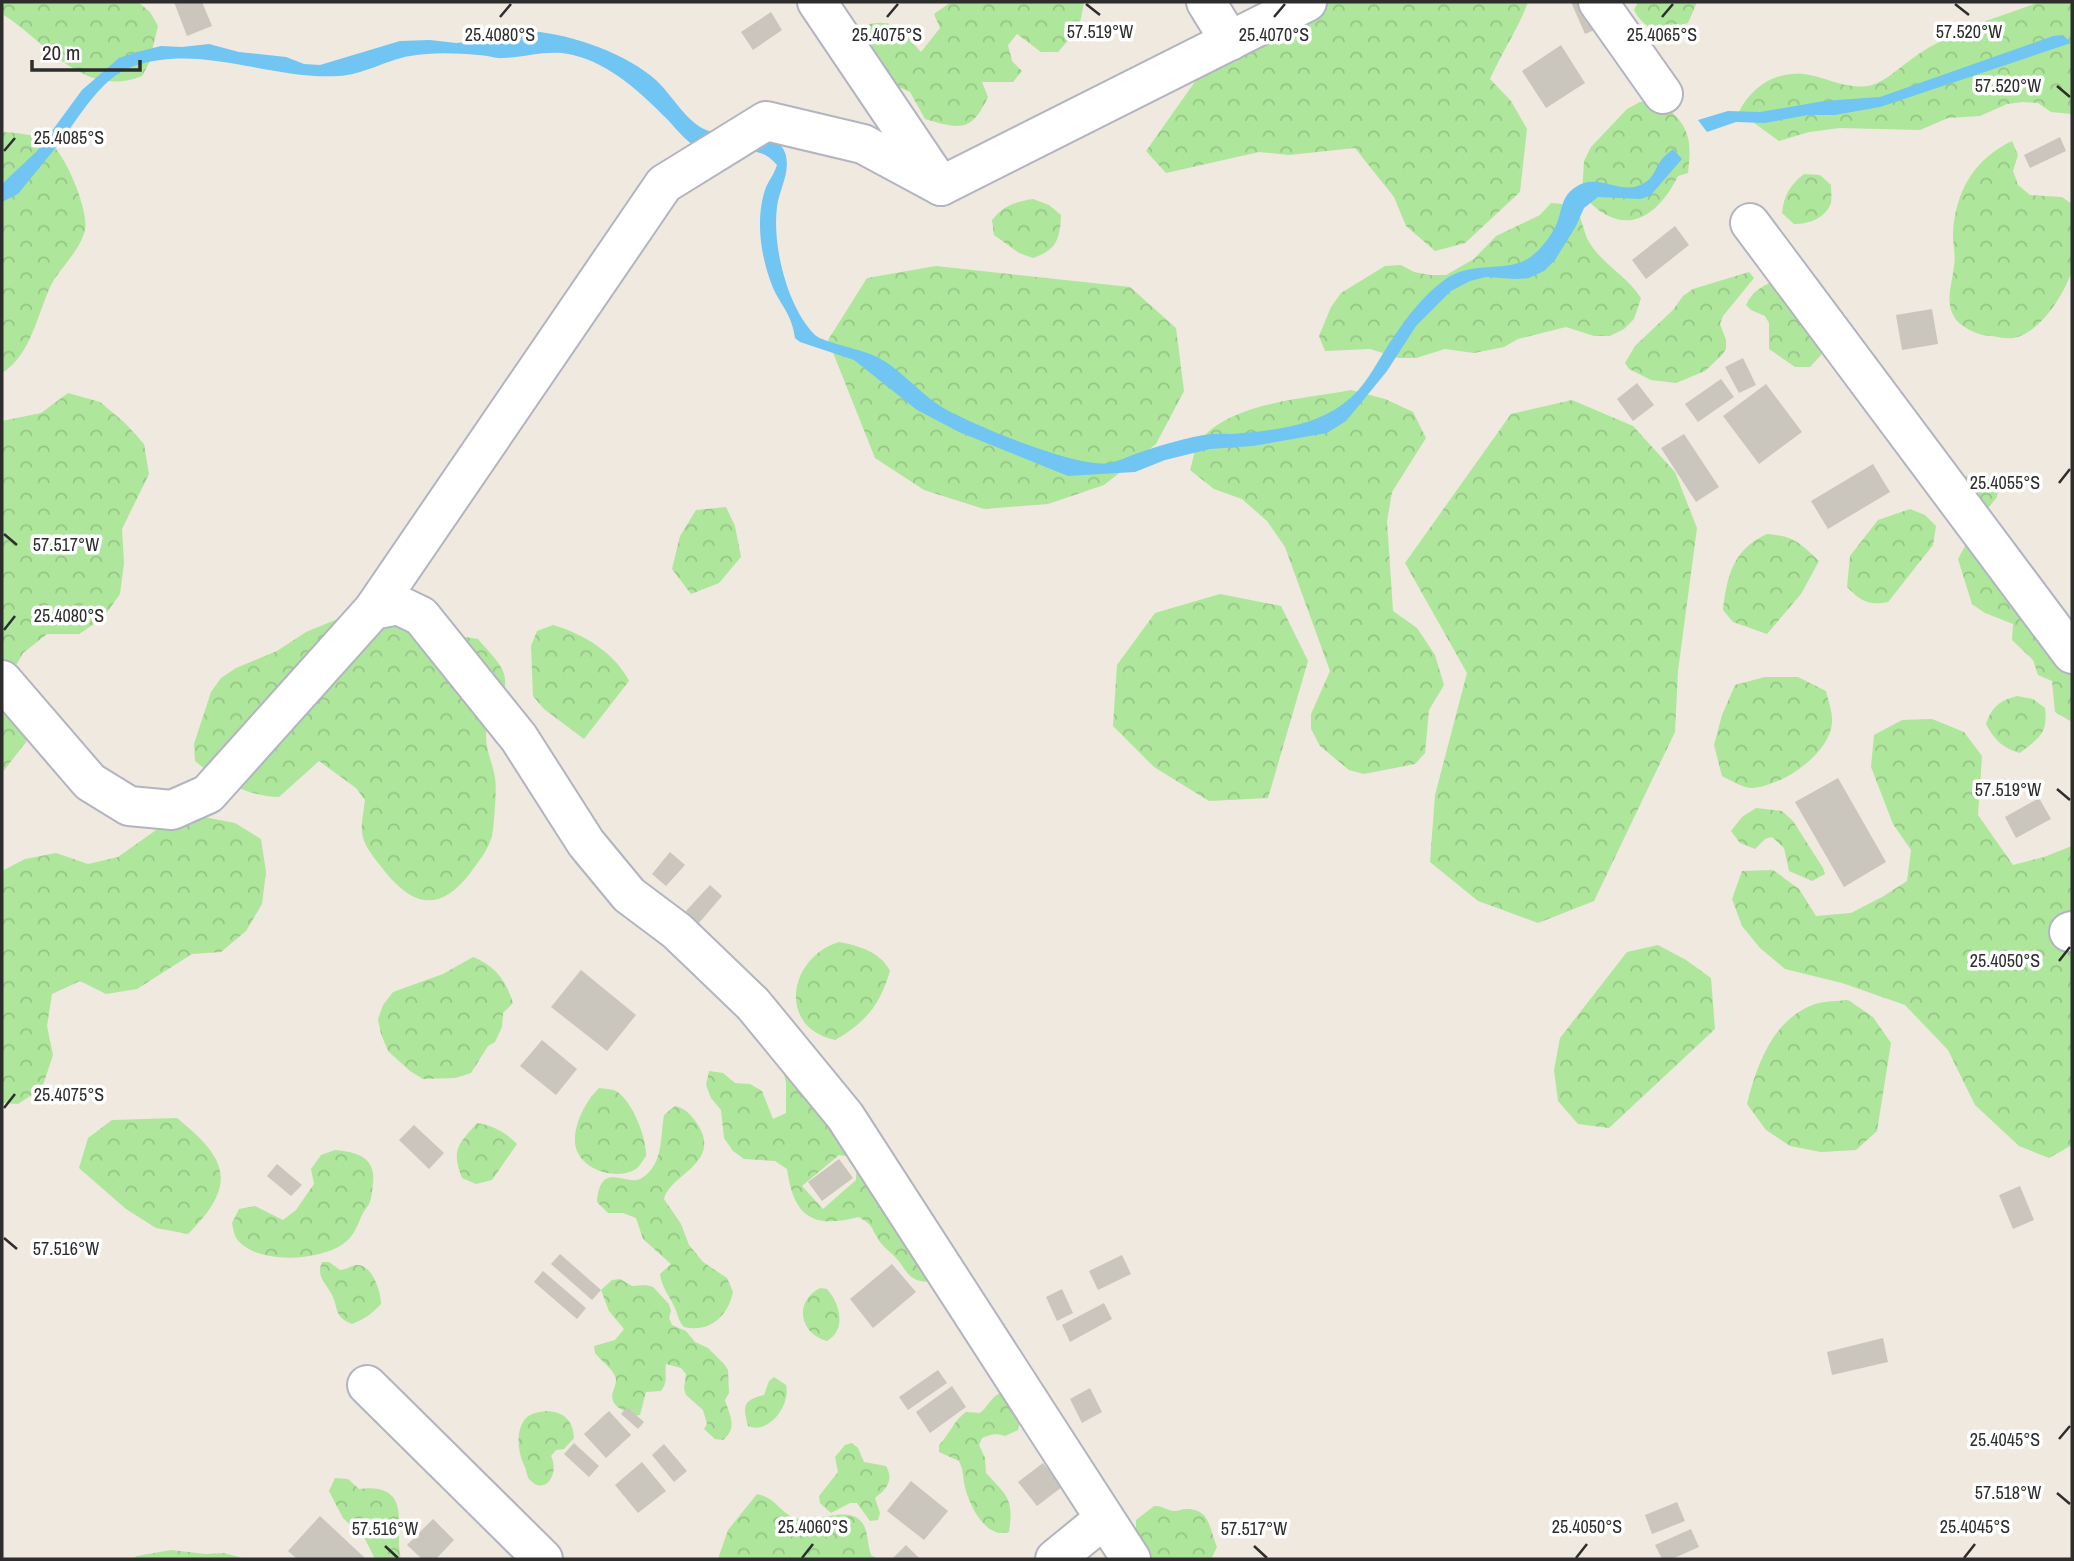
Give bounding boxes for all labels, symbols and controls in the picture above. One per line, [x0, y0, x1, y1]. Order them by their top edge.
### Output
text: 57.519°W [1067, 19, 1133, 44]
text: 57.520°W [1936, 19, 2002, 44]
text: 25.4080°S [465, 22, 535, 47]
text: 25.4075°S [852, 22, 922, 47]
text: 25.4070°S [1239, 22, 1309, 47]
text: 25.4065°S [1627, 22, 1697, 47]
scale bar [32, 28, 140, 72]
text: 20 m [42, 38, 80, 67]
text: 57.520°W [1975, 73, 2041, 98]
text: 25.4085°S [34, 125, 104, 150]
text: 25.4055°S [1970, 470, 2040, 495]
text: 57.517°W [33, 532, 99, 557]
text: 25.4080°S [34, 603, 104, 628]
text: 57.519°W [1975, 777, 2041, 802]
text: 25.4050°S [1970, 948, 2040, 973]
text: 25.4075°S [34, 1082, 104, 1107]
text: 57.516°W [33, 1236, 99, 1261]
text: 25.4045°S [1970, 1427, 2040, 1452]
text: 57.518°W [1975, 1480, 2041, 1505]
text: 25.4060°S [778, 1514, 848, 1539]
text: 25.4050°S [1552, 1514, 1622, 1539]
text: 25.4045°S [1940, 1514, 2010, 1539]
text: 57.516°W [352, 1516, 418, 1541]
text: 57.517°W [1221, 1516, 1287, 1541]

